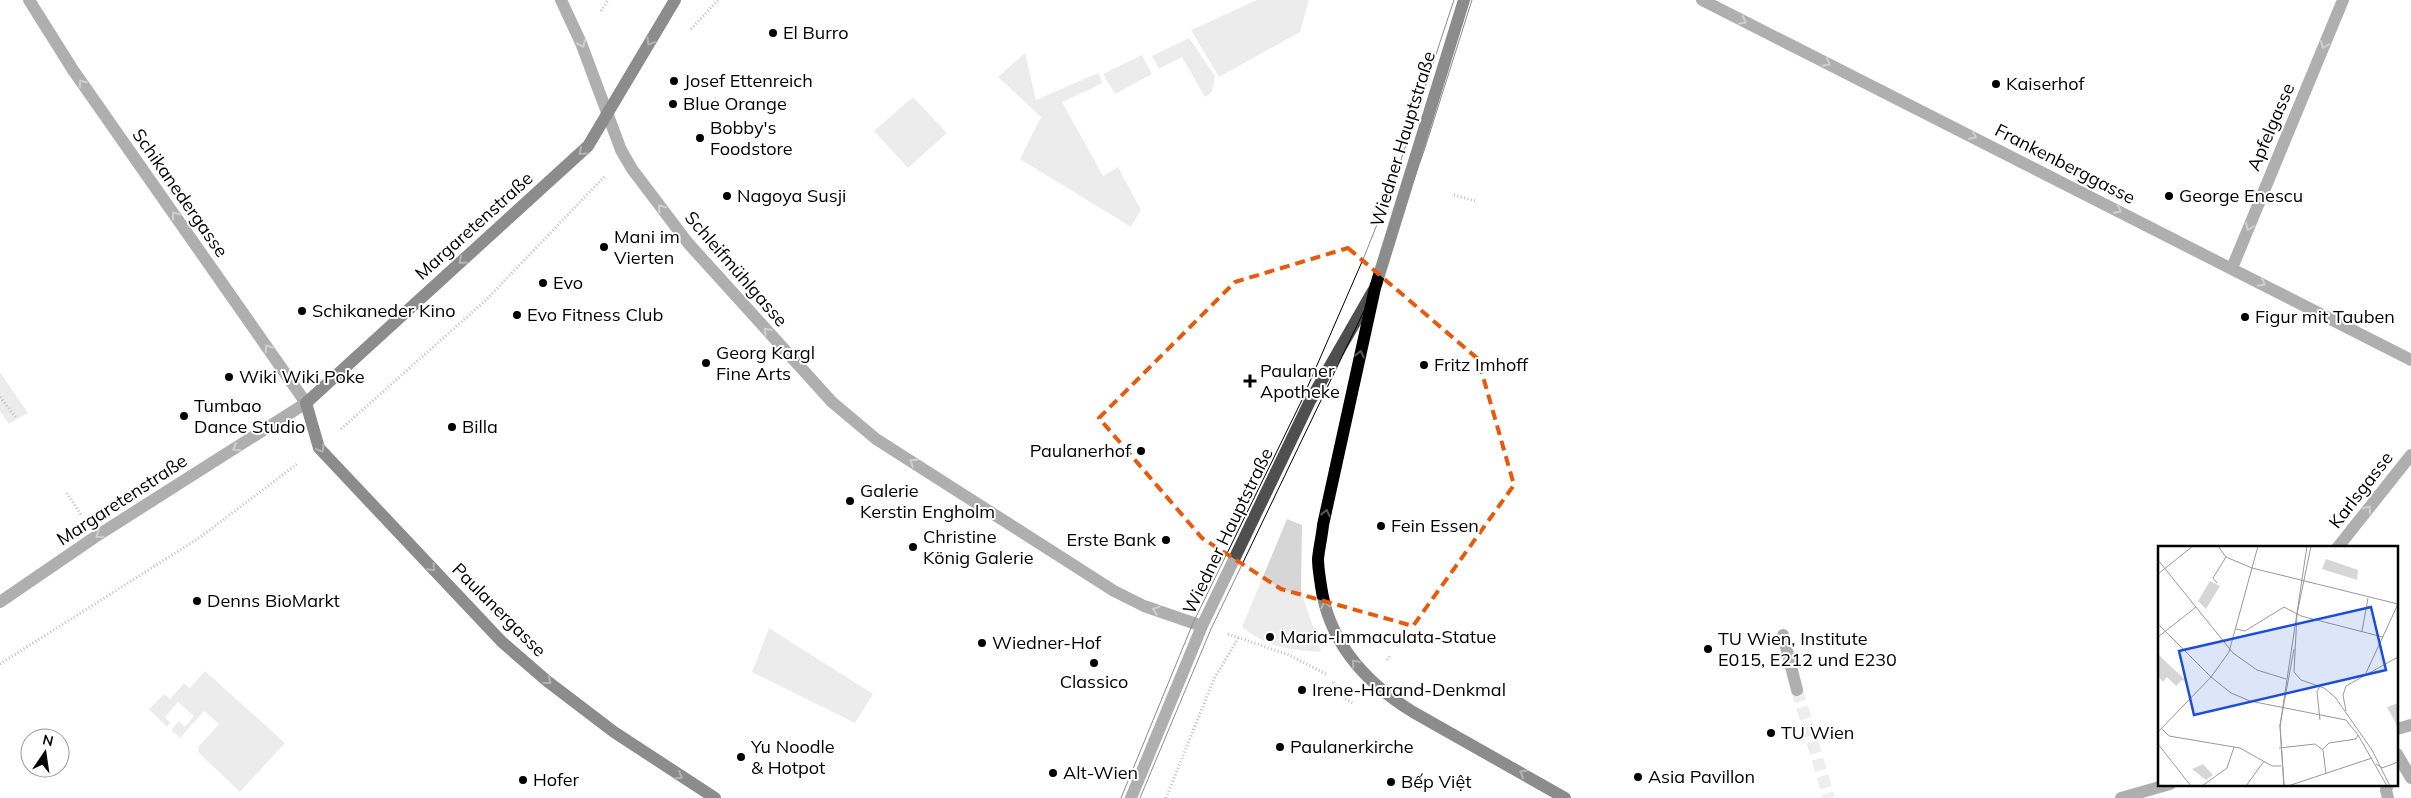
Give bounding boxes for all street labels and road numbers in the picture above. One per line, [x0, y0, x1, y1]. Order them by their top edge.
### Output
street label: Wiedner Hauptstraße [1365, 48, 1440, 229]
street label: Apfelgasse [2242, 79, 2299, 174]
street label: Frankenberggasse [1991, 118, 2139, 209]
street label: Schikanedergasse [128, 124, 233, 261]
street label: Margaretenstraße [410, 167, 537, 285]
street label: Schleifmühlgasse [680, 206, 793, 331]
street label: Wiedner Hauptstraße [1177, 444, 1278, 618]
street label: Karlsgasse [2323, 447, 2398, 533]
street label: Margaretenstraße [52, 449, 191, 550]
street label: Paulanergasse [448, 558, 551, 661]

